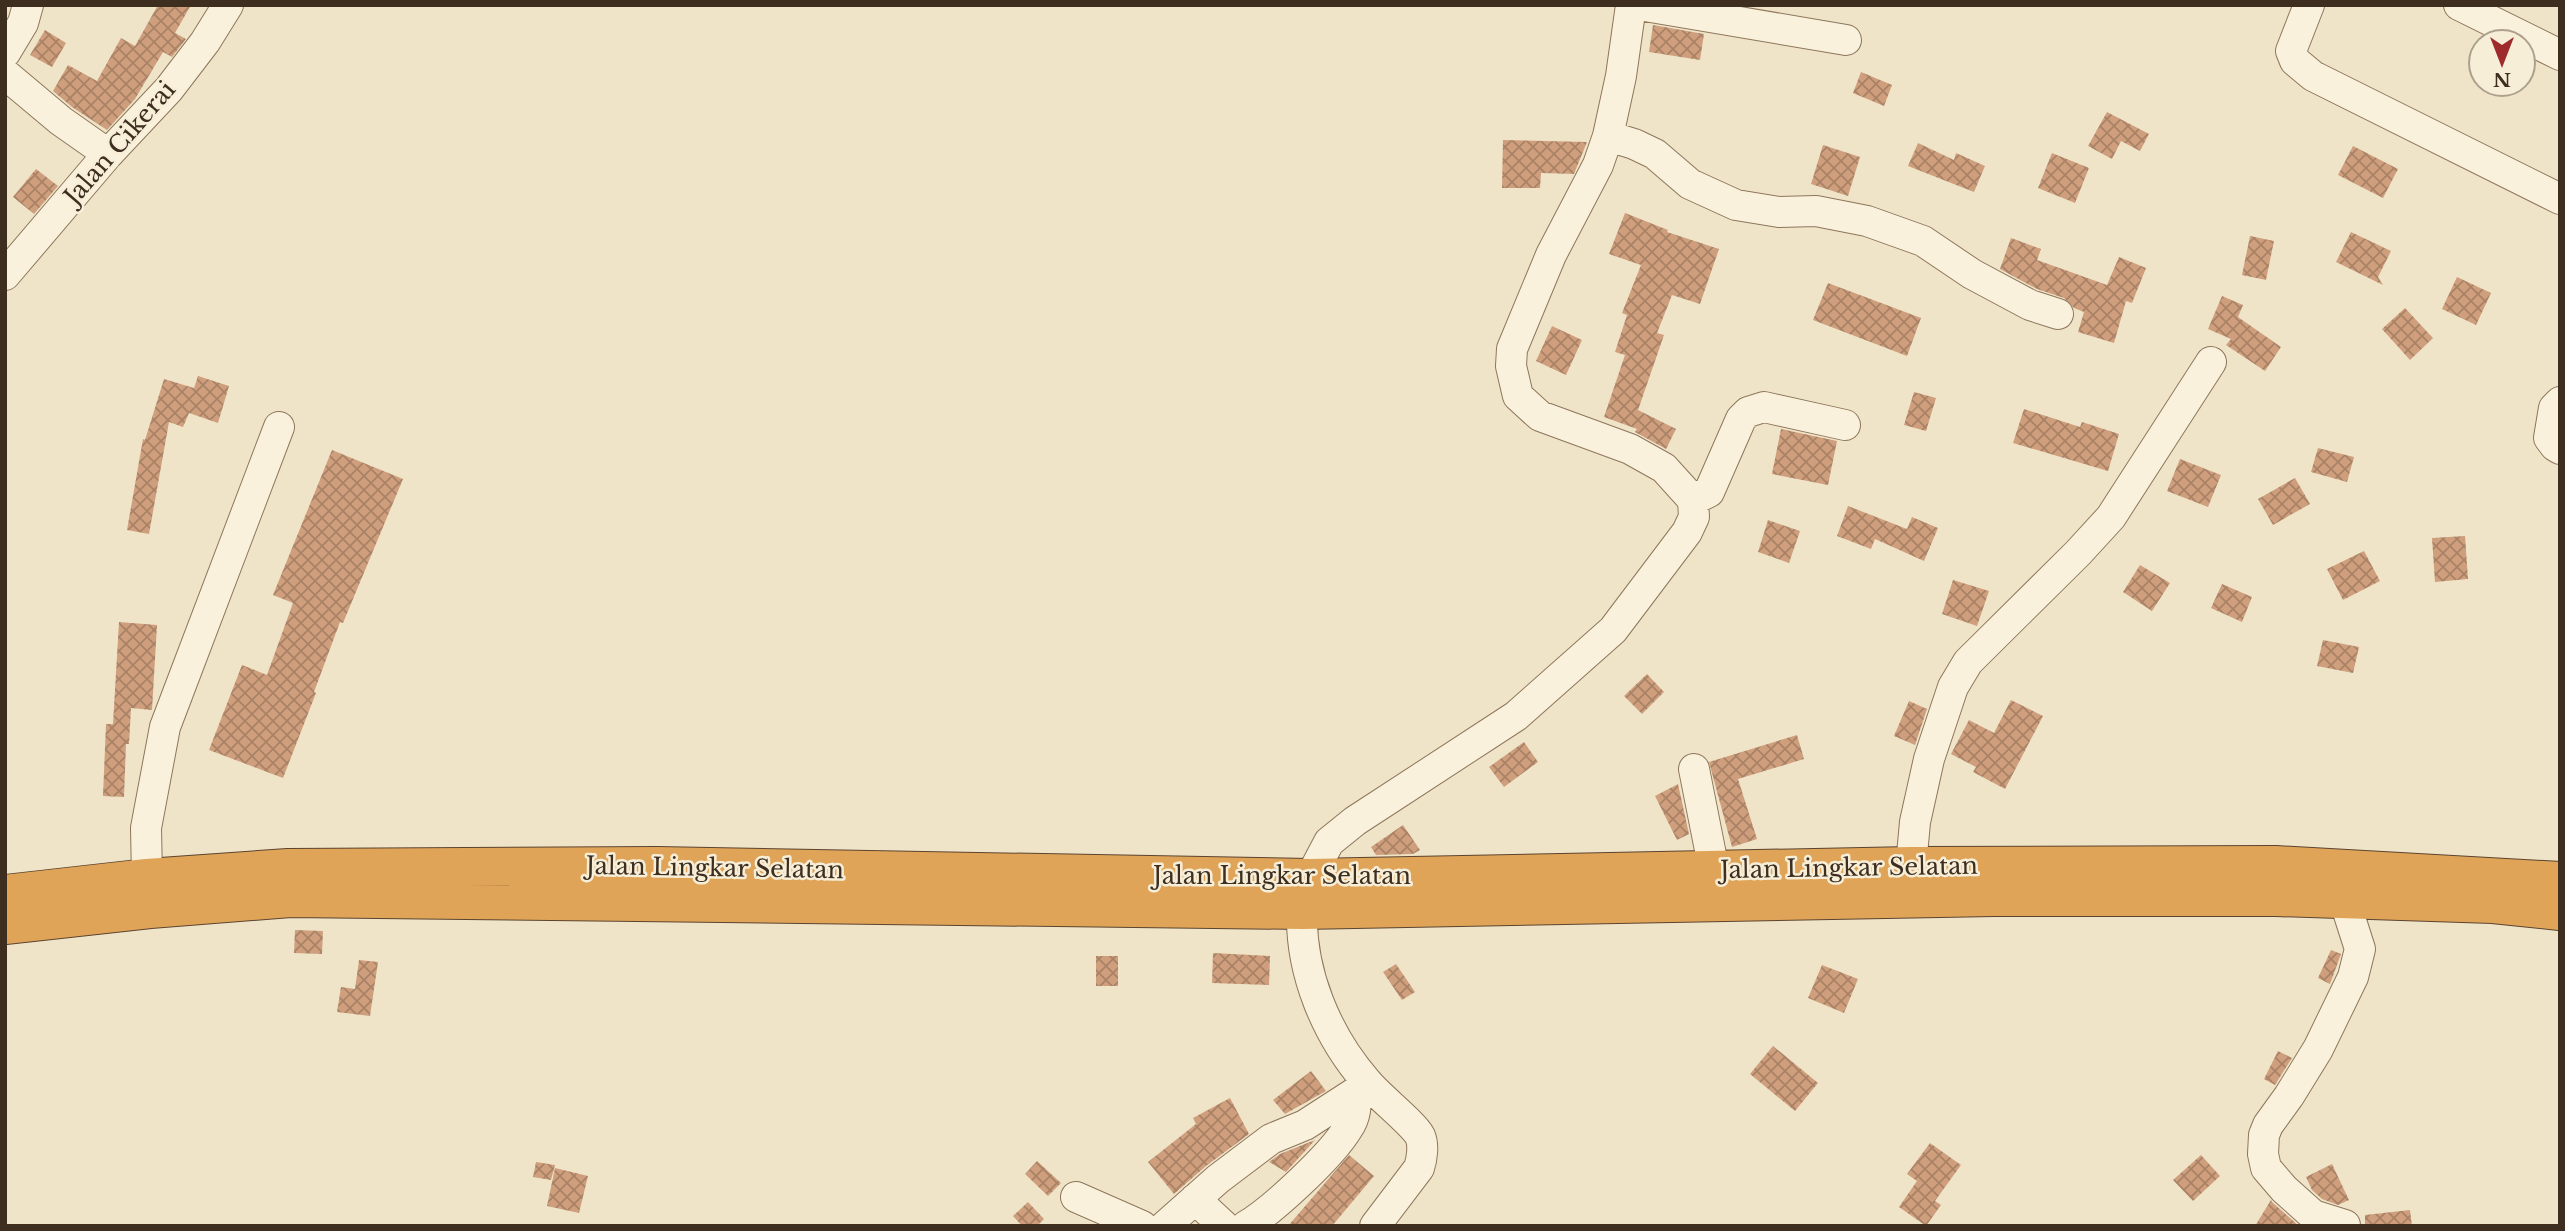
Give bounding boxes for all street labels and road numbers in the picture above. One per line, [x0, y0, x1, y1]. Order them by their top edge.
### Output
street label: Jalan Cikerai [56, 75, 181, 213]
street label: Jalan Lingkar Selatan [583, 851, 844, 884]
street label: Jalan Lingkar Selatan [1717, 851, 1978, 884]
street label: Jalan Lingkar Selatan [1150, 861, 1411, 890]

